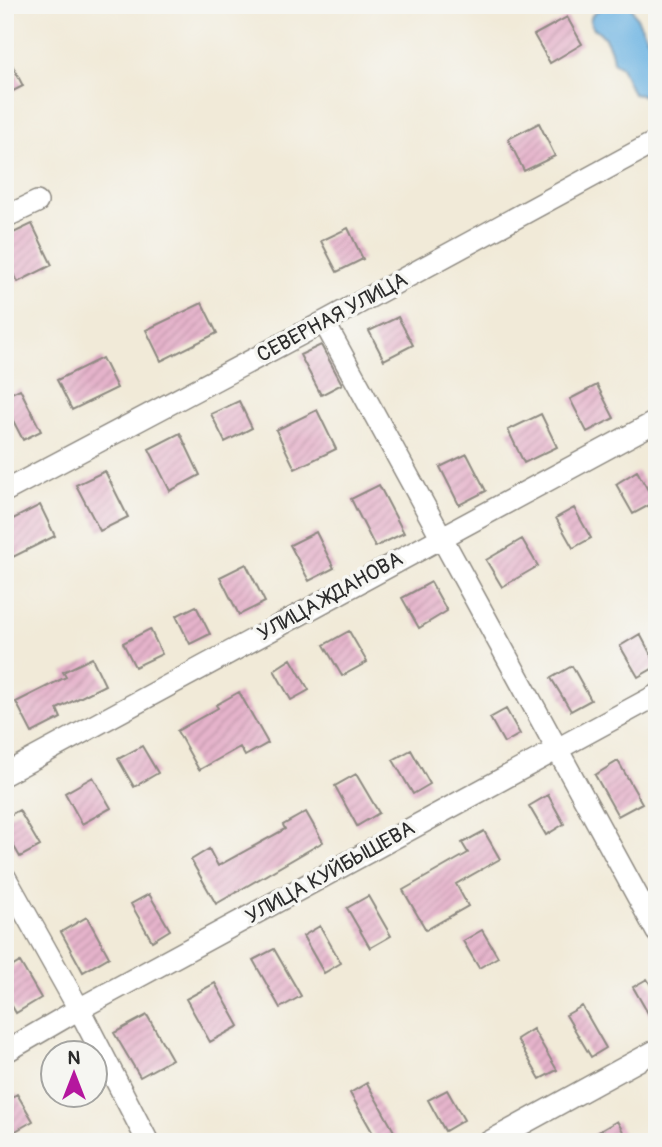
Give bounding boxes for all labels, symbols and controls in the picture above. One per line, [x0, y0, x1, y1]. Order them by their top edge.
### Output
street label: СЕВЕРНАЯ УЛИЦА [252, 266, 412, 369]
street label: УЛИЦА ЖДАНОВА [253, 545, 408, 647]
street label: УЛИЦА КУЙБЫШЕВА [241, 815, 420, 930]
north arrow [38, 1038, 108, 1108]
text: N [68, 1046, 81, 1070]

